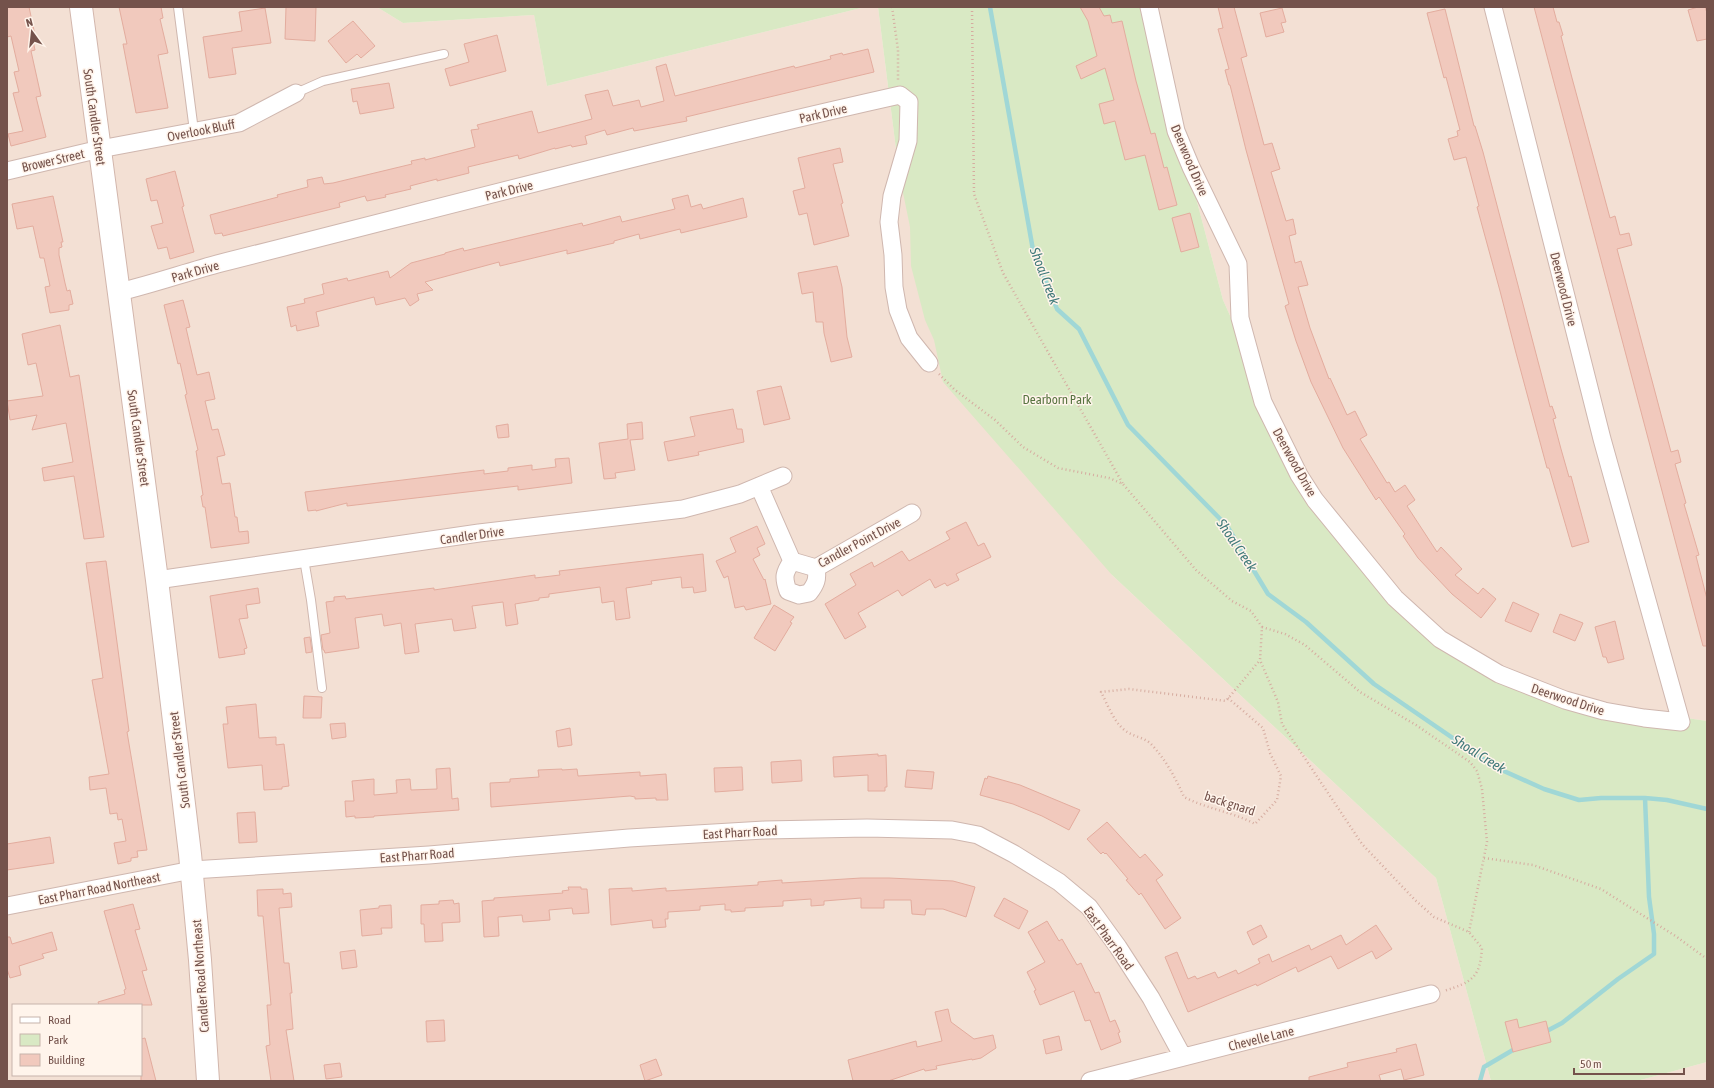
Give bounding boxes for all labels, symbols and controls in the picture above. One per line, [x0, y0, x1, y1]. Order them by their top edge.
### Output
north arrow [12, 12, 52, 52]
text: N [25, 16, 34, 29]
street label: South Candler Street [80, 68, 109, 167]
street label: Park Drive [798, 101, 849, 126]
street label: Overlook Bluff [166, 117, 236, 144]
street label: Deerwood Drive [1168, 122, 1211, 198]
street label: Brower Street [20, 146, 86, 175]
street label: Park Drive [484, 177, 535, 204]
water label: Shoal Creek [1026, 244, 1064, 308]
street label: Deerwood Drive [1547, 250, 1580, 328]
street label: Park Drive [170, 258, 221, 285]
street label: South Candler Street [124, 389, 153, 488]
park label: Dearborn Park [1023, 392, 1092, 407]
street label: Deerwood Drive [1270, 425, 1320, 499]
street label: Candler Point Drive [815, 514, 903, 571]
water label: Shoal Creek [1213, 515, 1261, 575]
street label: Candler Drive [439, 524, 505, 547]
street label: Deerwood Drive [1529, 681, 1606, 718]
street label: South Candler Street [166, 710, 193, 809]
water label: Shoal Creek [1448, 731, 1509, 777]
street label: back gnard [1203, 788, 1257, 819]
street label: East Pharr Road [702, 823, 778, 842]
street label: East Pharr Road [379, 845, 455, 866]
street label: East Pharr Road Northeast [37, 869, 162, 908]
street label: East Pharr Road [1081, 904, 1137, 973]
street label: Candler Road Northeast [189, 919, 212, 1033]
legend [12, 1004, 142, 1076]
text: Road [48, 1013, 71, 1027]
street label: Chevelle Lane [1227, 1023, 1295, 1054]
text: Park [48, 1033, 69, 1047]
scale bar [1574, 1050, 1684, 1076]
text: Building [48, 1053, 86, 1067]
text: 50 m [1580, 1057, 1602, 1071]

